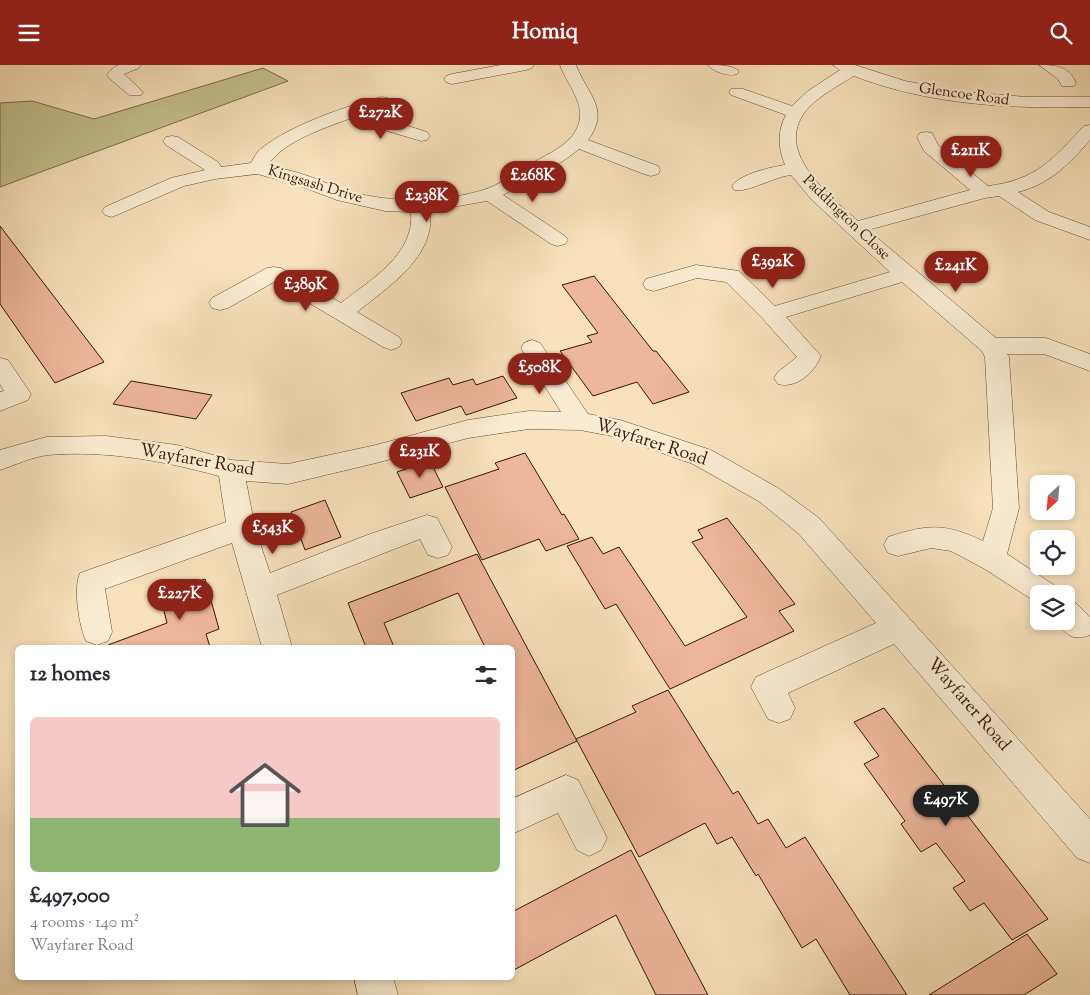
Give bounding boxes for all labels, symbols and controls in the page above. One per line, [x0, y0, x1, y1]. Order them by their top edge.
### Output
text: Homiq [512, 17, 578, 49]
icon: menu [15, 19, 43, 47]
icon: search [1047, 19, 1075, 47]
street label: Glencoe Road [918, 78, 1011, 112]
pin: £272K [346, 97, 416, 140]
text: £272K [359, 102, 403, 125]
pin: £211K [936, 135, 1006, 178]
text: £211K [952, 140, 990, 163]
street label: Kingsash Drive [265, 161, 365, 209]
pin: £268K [498, 161, 568, 203]
text: £268K [511, 165, 555, 188]
street label: Paddington Close [797, 171, 895, 265]
pin: £238K [392, 181, 462, 223]
text: £238K [406, 185, 448, 208]
pin: £392K [738, 247, 808, 289]
text: £392K [752, 251, 794, 274]
pin: £241K [921, 251, 991, 293]
text: £241K [935, 255, 977, 278]
pin: £389K [271, 269, 341, 312]
text: £389K [285, 274, 327, 297]
pin: £508K [505, 353, 575, 395]
text: £508K [519, 357, 561, 380]
street label: Wayfarer Road [592, 413, 710, 473]
pin: £231K [385, 437, 455, 479]
street label: Wayfarer Road [137, 438, 257, 484]
text: £231K [400, 441, 440, 464]
north arrow [1030, 475, 1075, 520]
map controls [1030, 475, 1075, 630]
pin: £543K [238, 513, 308, 555]
text: £543K [253, 517, 293, 540]
button: locate [1030, 530, 1075, 575]
pin: £227K [145, 579, 215, 621]
text: £227K [158, 583, 202, 606]
button: layers [1030, 585, 1075, 630]
street label: Wayfarer Road [920, 653, 1016, 757]
text: 12 homes [30, 660, 110, 690]
icon: filters [472, 661, 500, 689]
icon: home [220, 750, 310, 840]
pin: £497K [911, 785, 981, 827]
text: £497K [924, 789, 968, 812]
text: £497,000 [30, 882, 110, 912]
text: 4 rooms · 140 m² [30, 912, 139, 935]
text: Wayfarer Road [30, 935, 133, 958]

